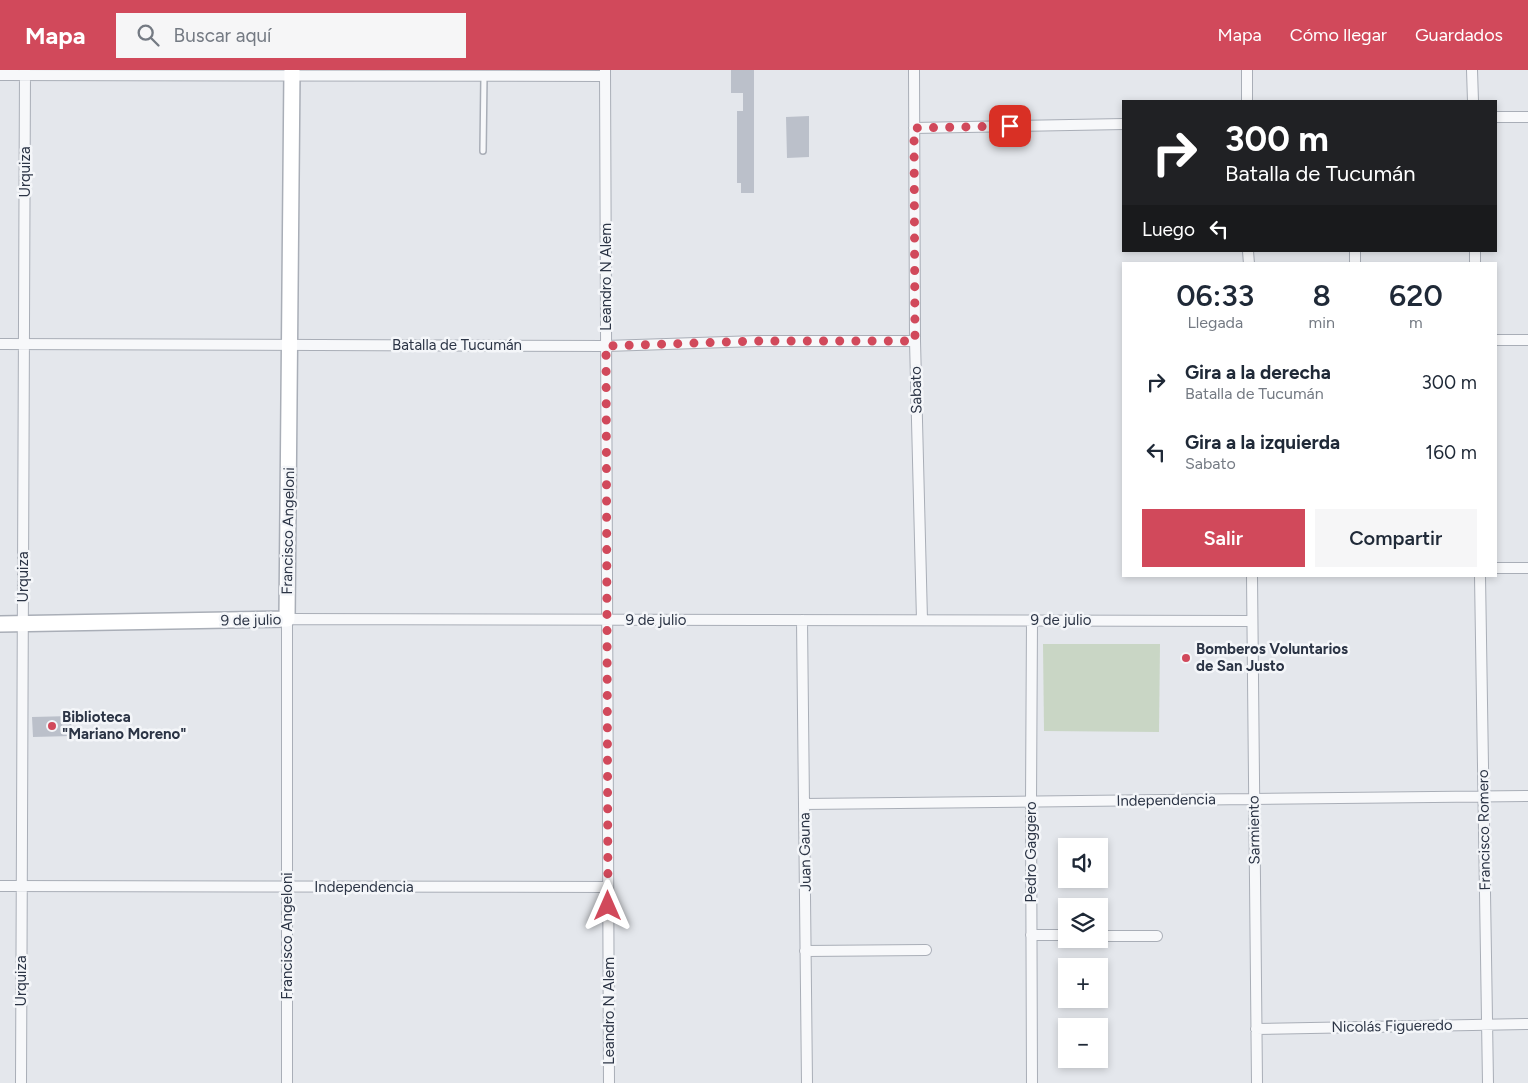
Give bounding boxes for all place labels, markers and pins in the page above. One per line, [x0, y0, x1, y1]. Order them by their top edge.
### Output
pin [989, 105, 1031, 147]
place label: Bomberos Voluntarios de San Justo [1196, 640, 1348, 675]
marker: Bomberos Voluntarios de San Justo [1180, 652, 1192, 664]
place label: Biblioteca "Mariano Moreno" [62, 708, 186, 743]
marker: Biblioteca "Mariano Moreno" [46, 720, 58, 732]

